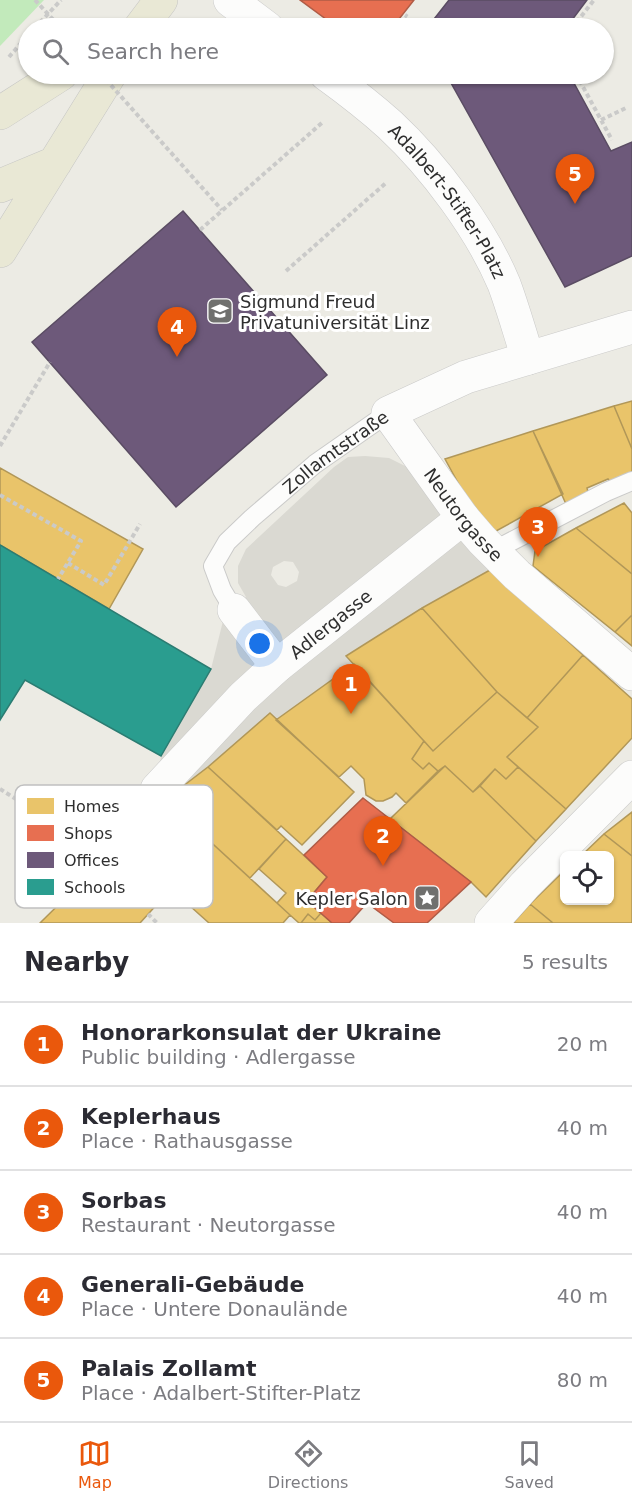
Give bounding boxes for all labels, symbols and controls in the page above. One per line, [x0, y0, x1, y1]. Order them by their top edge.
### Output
search box [18, 18, 614, 84]
icon: search [39, 35, 72, 68]
text: Search here [87, 39, 219, 64]
street label: Adalbert-Stifter-Platz [385, 119, 511, 282]
pin: 5 [556, 154, 594, 204]
place label: Sigmund Freud Privatuniversität Linz [240, 291, 430, 333]
school or university icon: Sigmund Freud Privatuniversität Linz [205, 296, 235, 326]
pin: 4 [158, 308, 196, 357]
street label: Zollamtstraße [278, 406, 392, 498]
street label: Neutorgasse [420, 464, 507, 565]
pin: 3 [518, 508, 558, 557]
street label: Adlergasse [285, 585, 376, 663]
your location [245, 629, 274, 658]
pin: 1 [332, 664, 370, 714]
legend [15, 785, 213, 908]
text: Homes [64, 797, 120, 816]
pin: 2 [364, 816, 403, 866]
text: Shops [64, 824, 113, 843]
text: Offices [64, 851, 119, 870]
map controls [560, 851, 614, 905]
button: locate [560, 851, 614, 905]
text: Schools [64, 878, 125, 897]
place icon: Kepler Salon [412, 883, 442, 913]
place label: Kepler Salon [296, 888, 408, 909]
text: Nearby [24, 947, 129, 977]
text: 5 results [522, 950, 608, 974]
text: Honorarkonsulat der Ukraine [81, 1020, 441, 1045]
text: 1 [37, 1032, 50, 1056]
text: 20 m [557, 1032, 608, 1056]
text: Public building · Adlergasse [81, 1045, 356, 1069]
text: Keplerhaus [81, 1104, 221, 1129]
text: 2 [37, 1116, 50, 1140]
text: 40 m [557, 1116, 608, 1140]
text: Place · Rathausgasse [81, 1129, 293, 1153]
text: Sorbas [81, 1188, 167, 1213]
text: 3 [37, 1200, 50, 1224]
text: 40 m [557, 1200, 608, 1224]
text: Restaurant · Neutorgasse [81, 1213, 336, 1237]
text: Generali-Gebäude [81, 1272, 304, 1297]
text: 4 [37, 1284, 50, 1308]
text: 40 m [557, 1284, 608, 1308]
text: Place · Untere Donaulände [81, 1297, 348, 1321]
text: Palais Zollamt [81, 1356, 257, 1381]
text: 5 [37, 1368, 50, 1392]
text: 80 m [557, 1368, 608, 1392]
text: Place · Adalbert-Stifter-Platz [81, 1381, 361, 1405]
tab: Map [78, 1437, 112, 1492]
tab: Directions [268, 1437, 348, 1492]
tab: Saved [505, 1437, 554, 1492]

